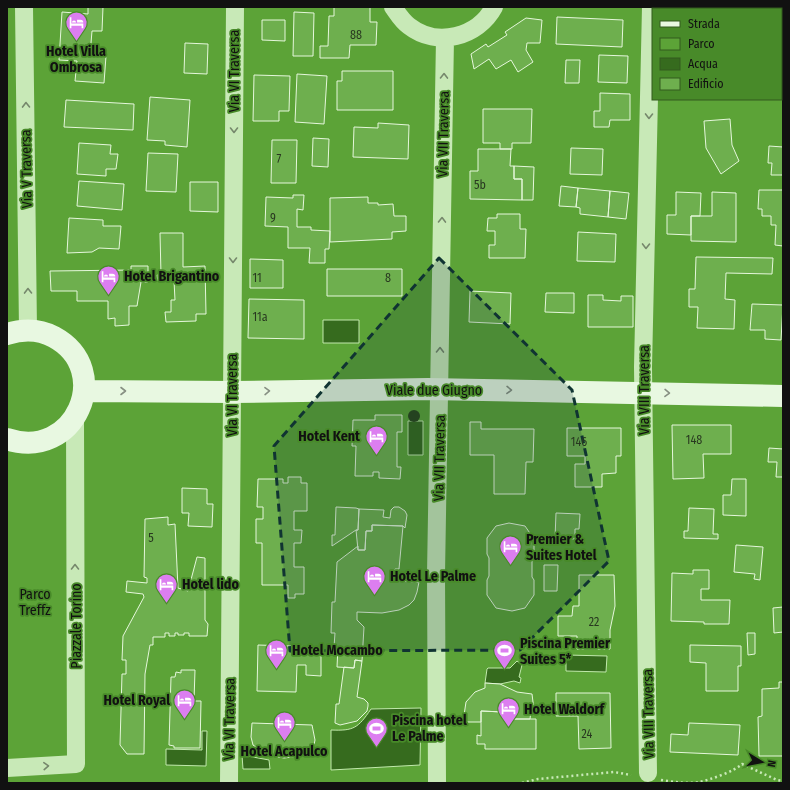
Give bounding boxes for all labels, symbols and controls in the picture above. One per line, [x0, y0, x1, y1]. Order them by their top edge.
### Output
legend [652, 8, 782, 100]
hotel icon: Hotel Villa Ombrosa [63, 10, 89, 43]
text: Strada [688, 17, 720, 31]
house number: 88 [350, 28, 362, 42]
street label: Via VI Traversa [226, 30, 243, 112]
text: Parco [688, 37, 715, 51]
place label: Hotel Villa Ombrosa [46, 43, 106, 76]
text: Acqua [688, 57, 718, 71]
one-way arrow [440, 73, 449, 79]
text: Edificio [688, 77, 724, 91]
street label: Via VII Traversa [434, 91, 453, 177]
one-way arrow [22, 102, 30, 108]
one-way arrow [644, 113, 653, 119]
one-way arrow [230, 127, 238, 133]
street label: Via V Traversa [17, 129, 36, 209]
house number: 7 [277, 152, 282, 166]
house number: 5b [474, 178, 486, 192]
house number: 9 [270, 211, 276, 225]
one-way arrow [438, 217, 446, 223]
one-way arrow [642, 243, 650, 249]
one-way arrow [229, 257, 237, 263]
hotel icon: Hotel Brigantino [95, 263, 121, 296]
place label: Hotel Brigantino [124, 268, 220, 285]
house number: 11 [252, 271, 262, 285]
house number: 8 [385, 271, 391, 285]
one-way arrow [24, 288, 32, 294]
house number: 11a [252, 310, 268, 324]
street label: Via VIII Traversa [636, 345, 653, 435]
one-way arrow [436, 347, 444, 353]
street label: Via VI Traversa [224, 354, 241, 436]
street label: Viale due Giugno [386, 382, 482, 399]
one-way arrow [506, 386, 512, 394]
one-way arrow [120, 387, 126, 395]
one-way arrow [264, 387, 270, 395]
one-way arrow [664, 389, 670, 397]
street label: Via VII Traversa [430, 415, 449, 501]
hotel icon: Hotel Kent [363, 423, 389, 456]
place label: Hotel Kent [298, 428, 361, 445]
house number: 148 [686, 433, 702, 447]
house number: 146 [571, 435, 587, 449]
house number: 5 [148, 531, 154, 545]
place label: Premier & Suites Hotel [526, 531, 597, 564]
hotel icon: Premier & Suites Hotel [498, 534, 524, 567]
hotel icon: Hotel Le Palme [362, 563, 388, 596]
one-way arrow [71, 564, 79, 570]
place label: Hotel Le Palme [390, 568, 476, 585]
hotel icon: Hotel lido [154, 571, 180, 604]
place label: Hotel lido [182, 576, 239, 593]
street label: Piazzale Torino [68, 583, 85, 669]
park label: Parco Treffz [19, 586, 51, 619]
house number: 22 [589, 615, 599, 629]
place label: Piscina Premier Suites 5* [520, 635, 611, 668]
hotel icon: Hotel Mocambo [264, 637, 290, 670]
sports icon: Piscina Premier Suites 5* [491, 638, 517, 671]
place label: Hotel Mocambo [292, 642, 383, 659]
street label: Via VIII Traversa [639, 669, 658, 759]
street label: Via VI Traversa [220, 677, 239, 760]
hotel icon: Hotel Royal [172, 687, 198, 720]
place label: Hotel Royal [104, 692, 170, 709]
hotel icon: Hotel Waldorf [496, 696, 522, 729]
place label: Hotel Waldorf [524, 701, 606, 718]
hotel icon: Hotel Acapulco [271, 710, 297, 743]
place label: Piscina hotel Le Palme [392, 712, 467, 745]
sports icon: Piscina hotel Le Palme [363, 715, 389, 748]
house number: 24 [582, 727, 593, 741]
north arrow [742, 742, 782, 782]
place label: Hotel Acapulco [241, 743, 328, 760]
text: N [764, 759, 778, 768]
one-way arrow [43, 762, 49, 770]

